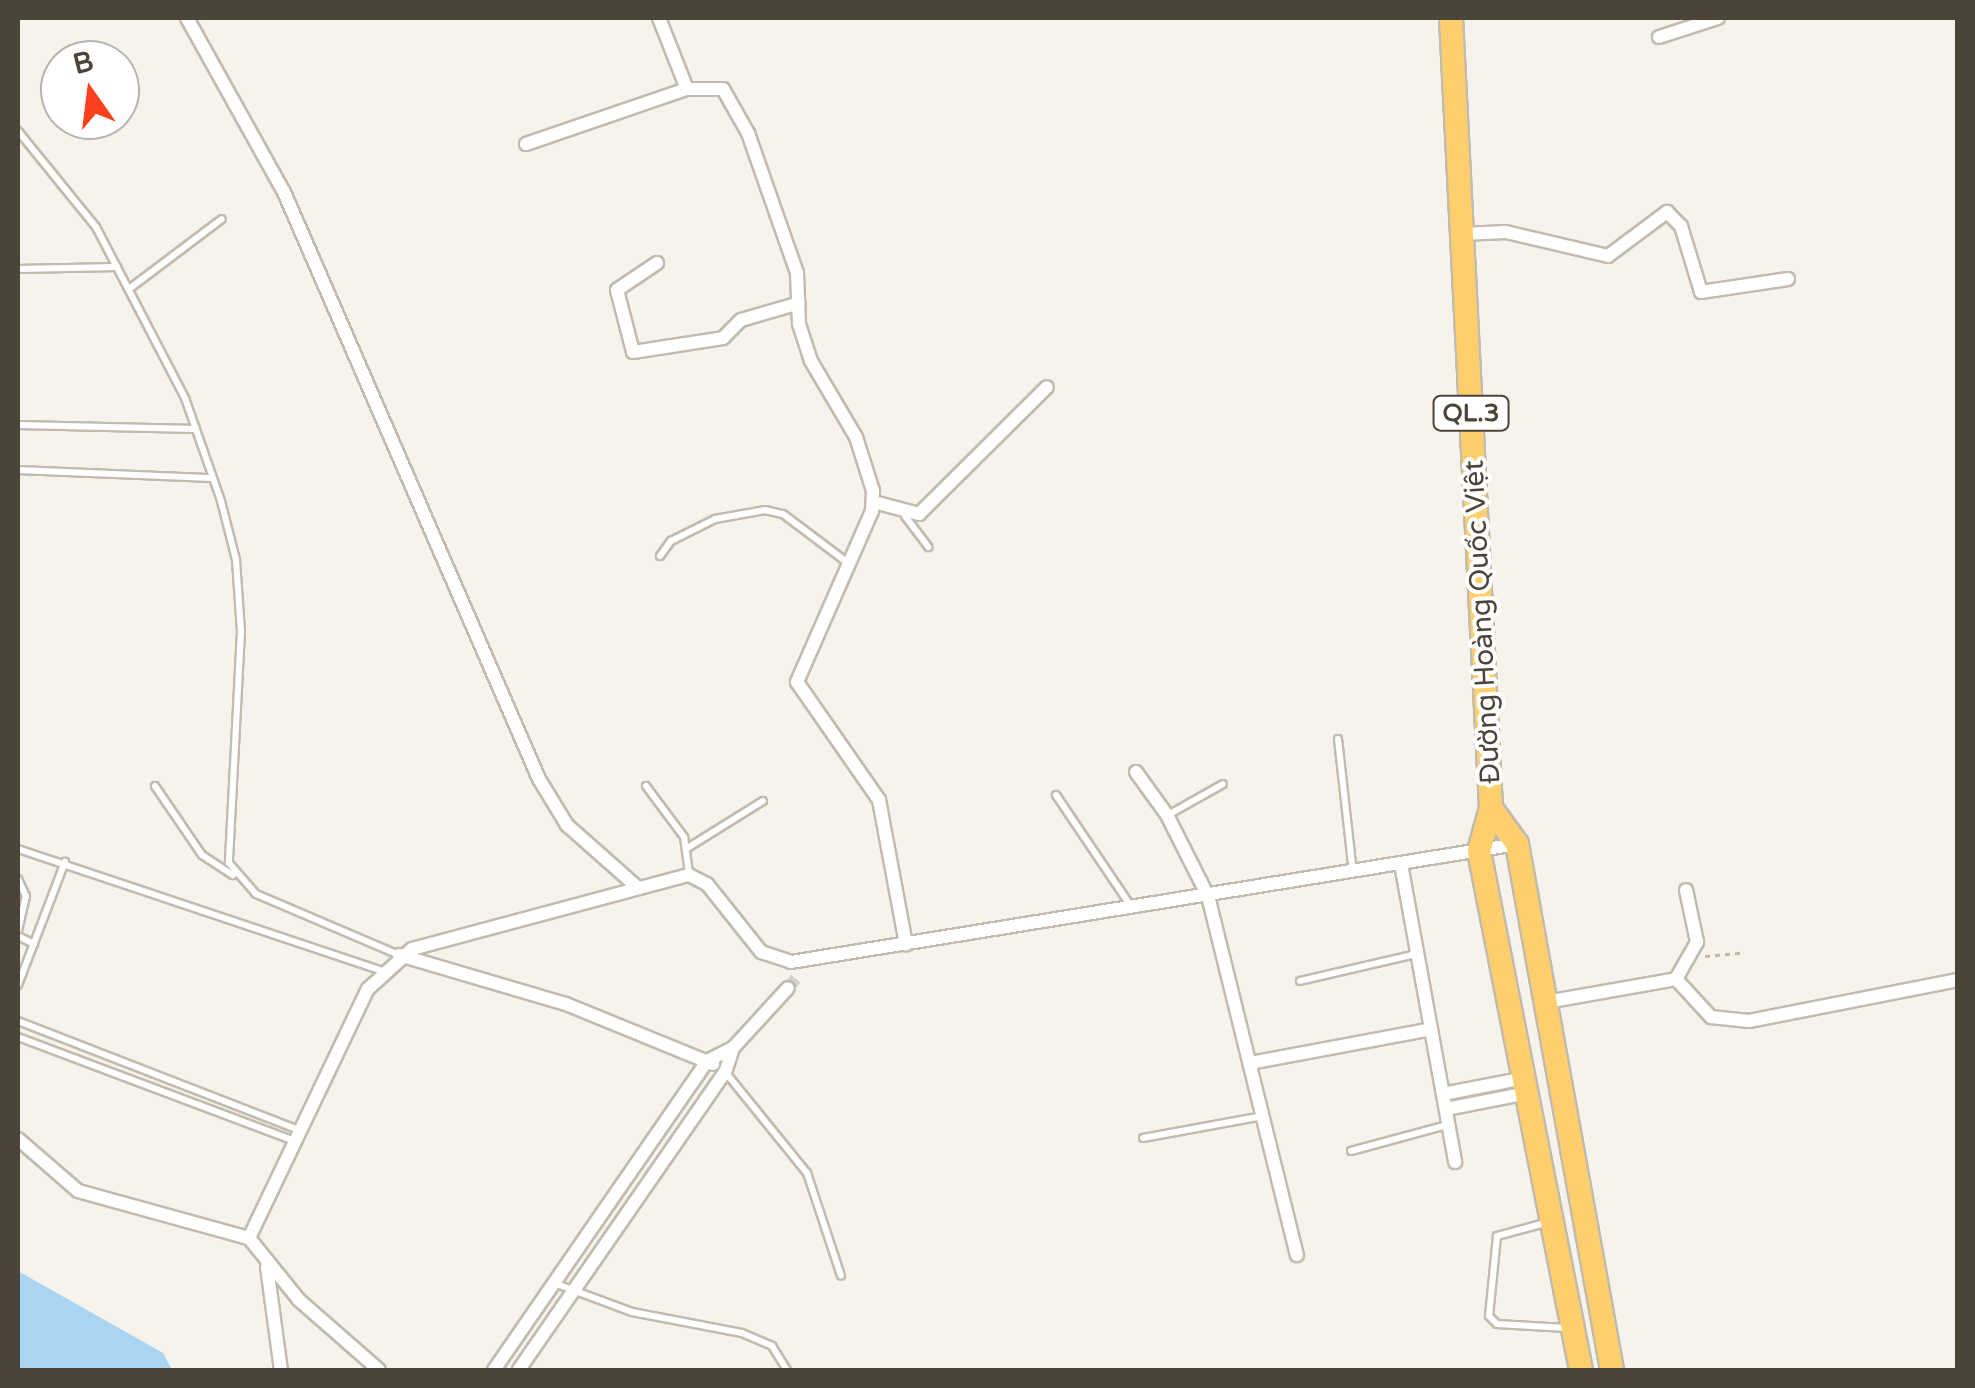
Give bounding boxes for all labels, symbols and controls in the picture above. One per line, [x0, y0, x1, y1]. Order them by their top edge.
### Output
north arrow [40, 40, 140, 140]
text: B [70, 44, 97, 82]
road number: QL.3 [1431, 393, 1511, 433]
street label: Đường Hoàng Quốc Việt [1457, 459, 1507, 785]

